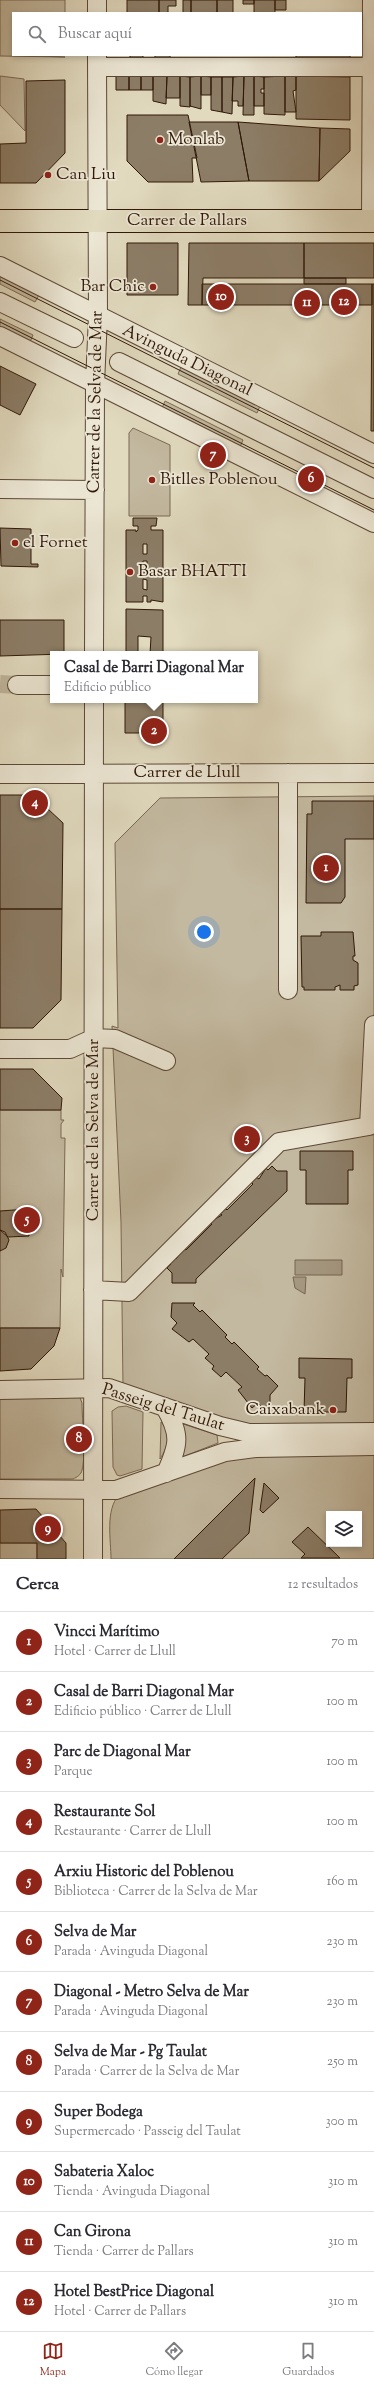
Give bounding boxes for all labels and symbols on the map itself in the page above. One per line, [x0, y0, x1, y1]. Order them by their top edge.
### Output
place label: Monlab [168, 128, 224, 152]
marker: Monlab [155, 135, 165, 145]
place label: Can Liu [56, 163, 116, 187]
marker: Can Liu [43, 170, 53, 180]
street label: Carrer de Pallars [127, 209, 247, 233]
place label: Bar Chic [81, 275, 145, 299]
marker: Bar Chic [148, 282, 158, 292]
pin: 10 [208, 282, 234, 312]
pin: 12 [331, 287, 357, 317]
pin: 11 [294, 288, 320, 318]
street label: Carrer de la Selva de Mar [82, 310, 110, 493]
street label: Avinguda Diagonal [118, 319, 256, 403]
pin: 7 [200, 440, 226, 470]
pin: 6 [298, 464, 324, 494]
place label: Bitlles Poblenou [160, 468, 278, 492]
marker: Bitlles Poblenou [147, 475, 157, 485]
place label: el Fornet [23, 531, 88, 555]
marker: el Fornet [10, 538, 20, 548]
place label: Basar BHATTI [138, 560, 247, 584]
marker: Basar BHATTI [125, 567, 135, 577]
pin: 2 [141, 716, 167, 746]
street label: Carrer de Llull [134, 761, 241, 785]
pin: 4 [22, 788, 48, 818]
pin: 1 [313, 853, 339, 883]
your location [194, 922, 214, 942]
street label: Carrer de la Selva de Mar [82, 1038, 106, 1221]
pin: 3 [234, 1124, 260, 1154]
pin: 5 [14, 1205, 40, 1235]
street label: Passeig del Taulat [99, 1378, 227, 1438]
place label: Caixabank [245, 1398, 325, 1422]
marker: Caixabank [328, 1405, 338, 1415]
pin: 8 [66, 1424, 92, 1454]
pin: 9 [35, 1514, 61, 1544]

